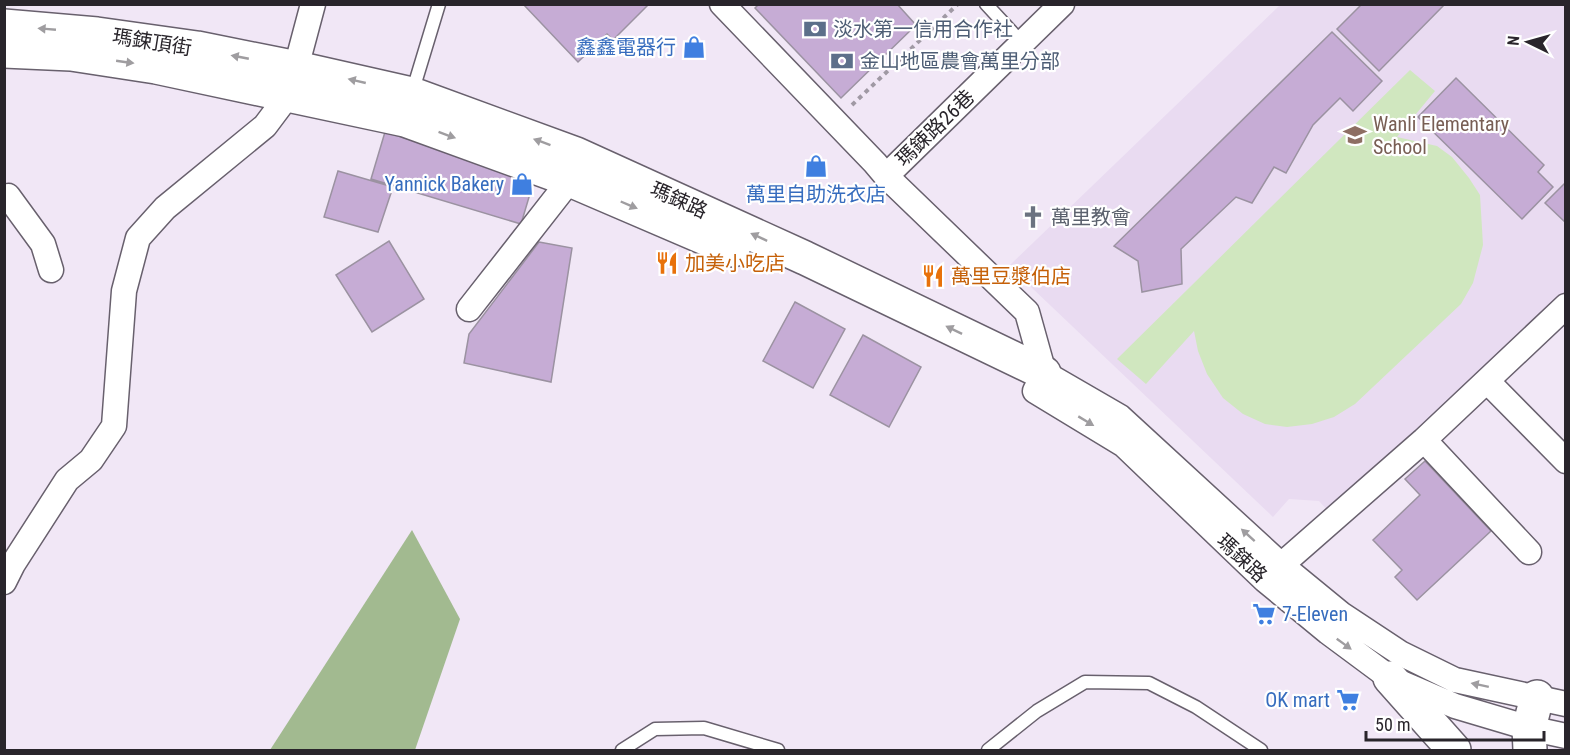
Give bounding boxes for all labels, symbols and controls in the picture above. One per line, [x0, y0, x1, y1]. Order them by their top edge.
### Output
north arrow [1498, 12, 1558, 72]
bank icon: 淡水第一信用合作社 [802, 16, 828, 42]
place label: 淡水第一信用合作社 [833, 17, 1013, 41]
street label: 瑪鋉頂街 [111, 24, 193, 60]
one-way arrow [37, 25, 56, 34]
shop icon: 鑫鑫電器行 [681, 34, 707, 60]
place label: 鑫鑫電器行 [576, 35, 676, 59]
text: N [1504, 35, 1523, 46]
bank icon: 金山地區農會萬里分部 [829, 48, 855, 74]
place label: 金山地區農會萬里分部 [860, 49, 1060, 73]
one-way arrow [230, 52, 249, 61]
one-way arrow [116, 58, 135, 67]
one-way arrow [348, 76, 366, 86]
street label: 瑪鋉路26巷 [891, 85, 979, 171]
place label: Wanli Elementary School [1373, 112, 1509, 159]
school or university icon: Wanli Elementary School [1342, 122, 1368, 148]
one-way arrow [438, 131, 456, 141]
one-way arrow [533, 136, 551, 146]
shop icon: 萬里自助洗衣店 [803, 153, 829, 179]
shop icon: Yannick Bakery [509, 171, 535, 197]
place label: Yannick Bakery [385, 172, 504, 196]
street label: 瑪鋉路 [647, 177, 711, 223]
place label: 萬里自助洗衣店 [746, 182, 886, 206]
one-way arrow [621, 200, 639, 210]
church icon: 萬里教會 [1020, 204, 1046, 230]
place label: 萬里教會 [1051, 205, 1131, 229]
one-way arrow [750, 231, 768, 241]
restaurant icon: 加美小吃店 [654, 250, 680, 276]
place label: 加美小吃店 [685, 251, 785, 275]
restaurant icon: 萬里豆漿伯店 [920, 263, 946, 289]
place label: 萬里豆漿伯店 [951, 264, 1071, 288]
one-way arrow [945, 325, 962, 334]
one-way arrow [1078, 416, 1094, 427]
one-way arrow [1241, 528, 1256, 542]
street label: 瑪鋉路 [1212, 529, 1272, 587]
supermarket icon: 7-Eleven [1251, 601, 1277, 627]
place label: 7-Eleven [1282, 602, 1348, 626]
one-way arrow [1335, 638, 1351, 650]
one-way arrow [1470, 680, 1489, 689]
supermarket icon: OK mart [1335, 687, 1361, 713]
place label: OK mart [1265, 688, 1330, 712]
scale bar [1366, 704, 1544, 742]
text: 50 m [1375, 714, 1410, 735]

